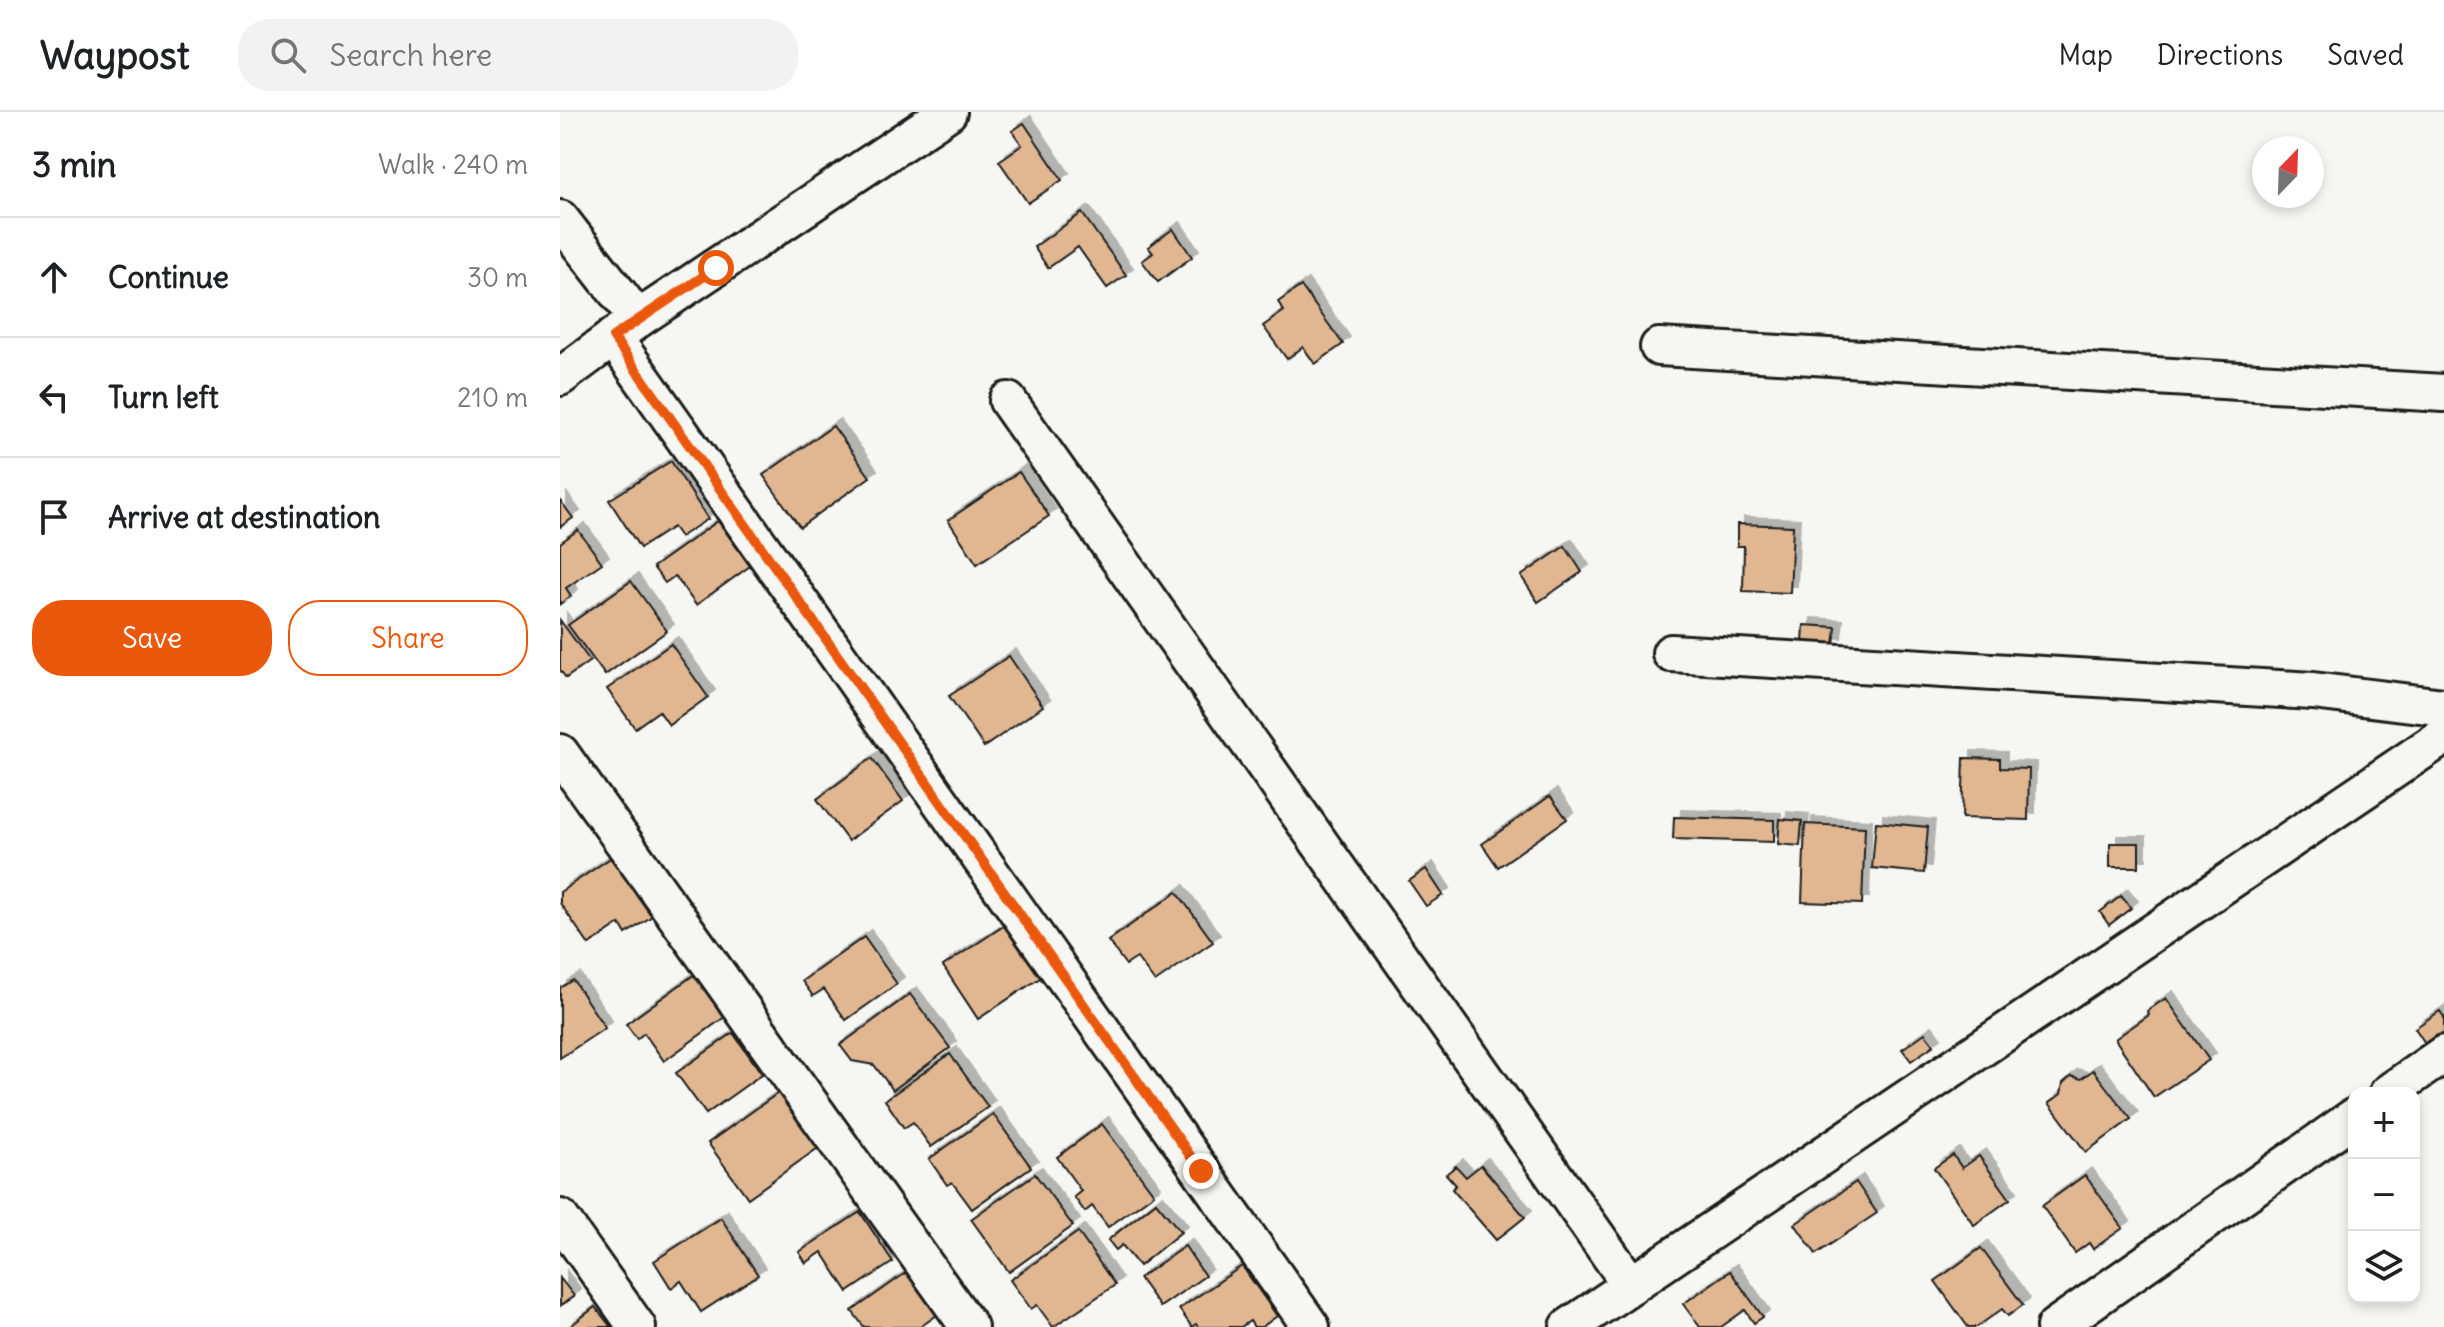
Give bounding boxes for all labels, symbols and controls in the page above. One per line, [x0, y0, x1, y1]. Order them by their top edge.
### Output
search box [238, 19, 798, 91]
text: Waypost [40, 32, 190, 79]
icon: search [266, 33, 310, 77]
text: Search here [330, 36, 492, 74]
text: Map [2058, 37, 2113, 73]
text: Directions [2157, 37, 2283, 73]
text: Saved [2327, 37, 2404, 73]
north arrow [2252, 136, 2324, 208]
text: 3 min [32, 143, 117, 186]
text: Walk · 240 m [378, 148, 528, 181]
route start [698, 250, 734, 286]
icon: ahead [32, 255, 76, 299]
text: Continue [108, 258, 229, 296]
text: 30 m [467, 261, 528, 294]
icon: left [32, 375, 76, 419]
text: Turn left [108, 378, 219, 416]
text: 210 m [457, 381, 528, 414]
icon: arrive [32, 495, 76, 539]
text: Arrive at destination [108, 498, 380, 536]
button: Save [32, 600, 272, 676]
button: Share [288, 600, 528, 676]
map controls [2348, 1087, 2420, 1303]
button: + [2348, 1087, 2420, 1159]
route end [1183, 1153, 1219, 1189]
button: − [2348, 1159, 2420, 1231]
button: layers [2348, 1231, 2420, 1303]

